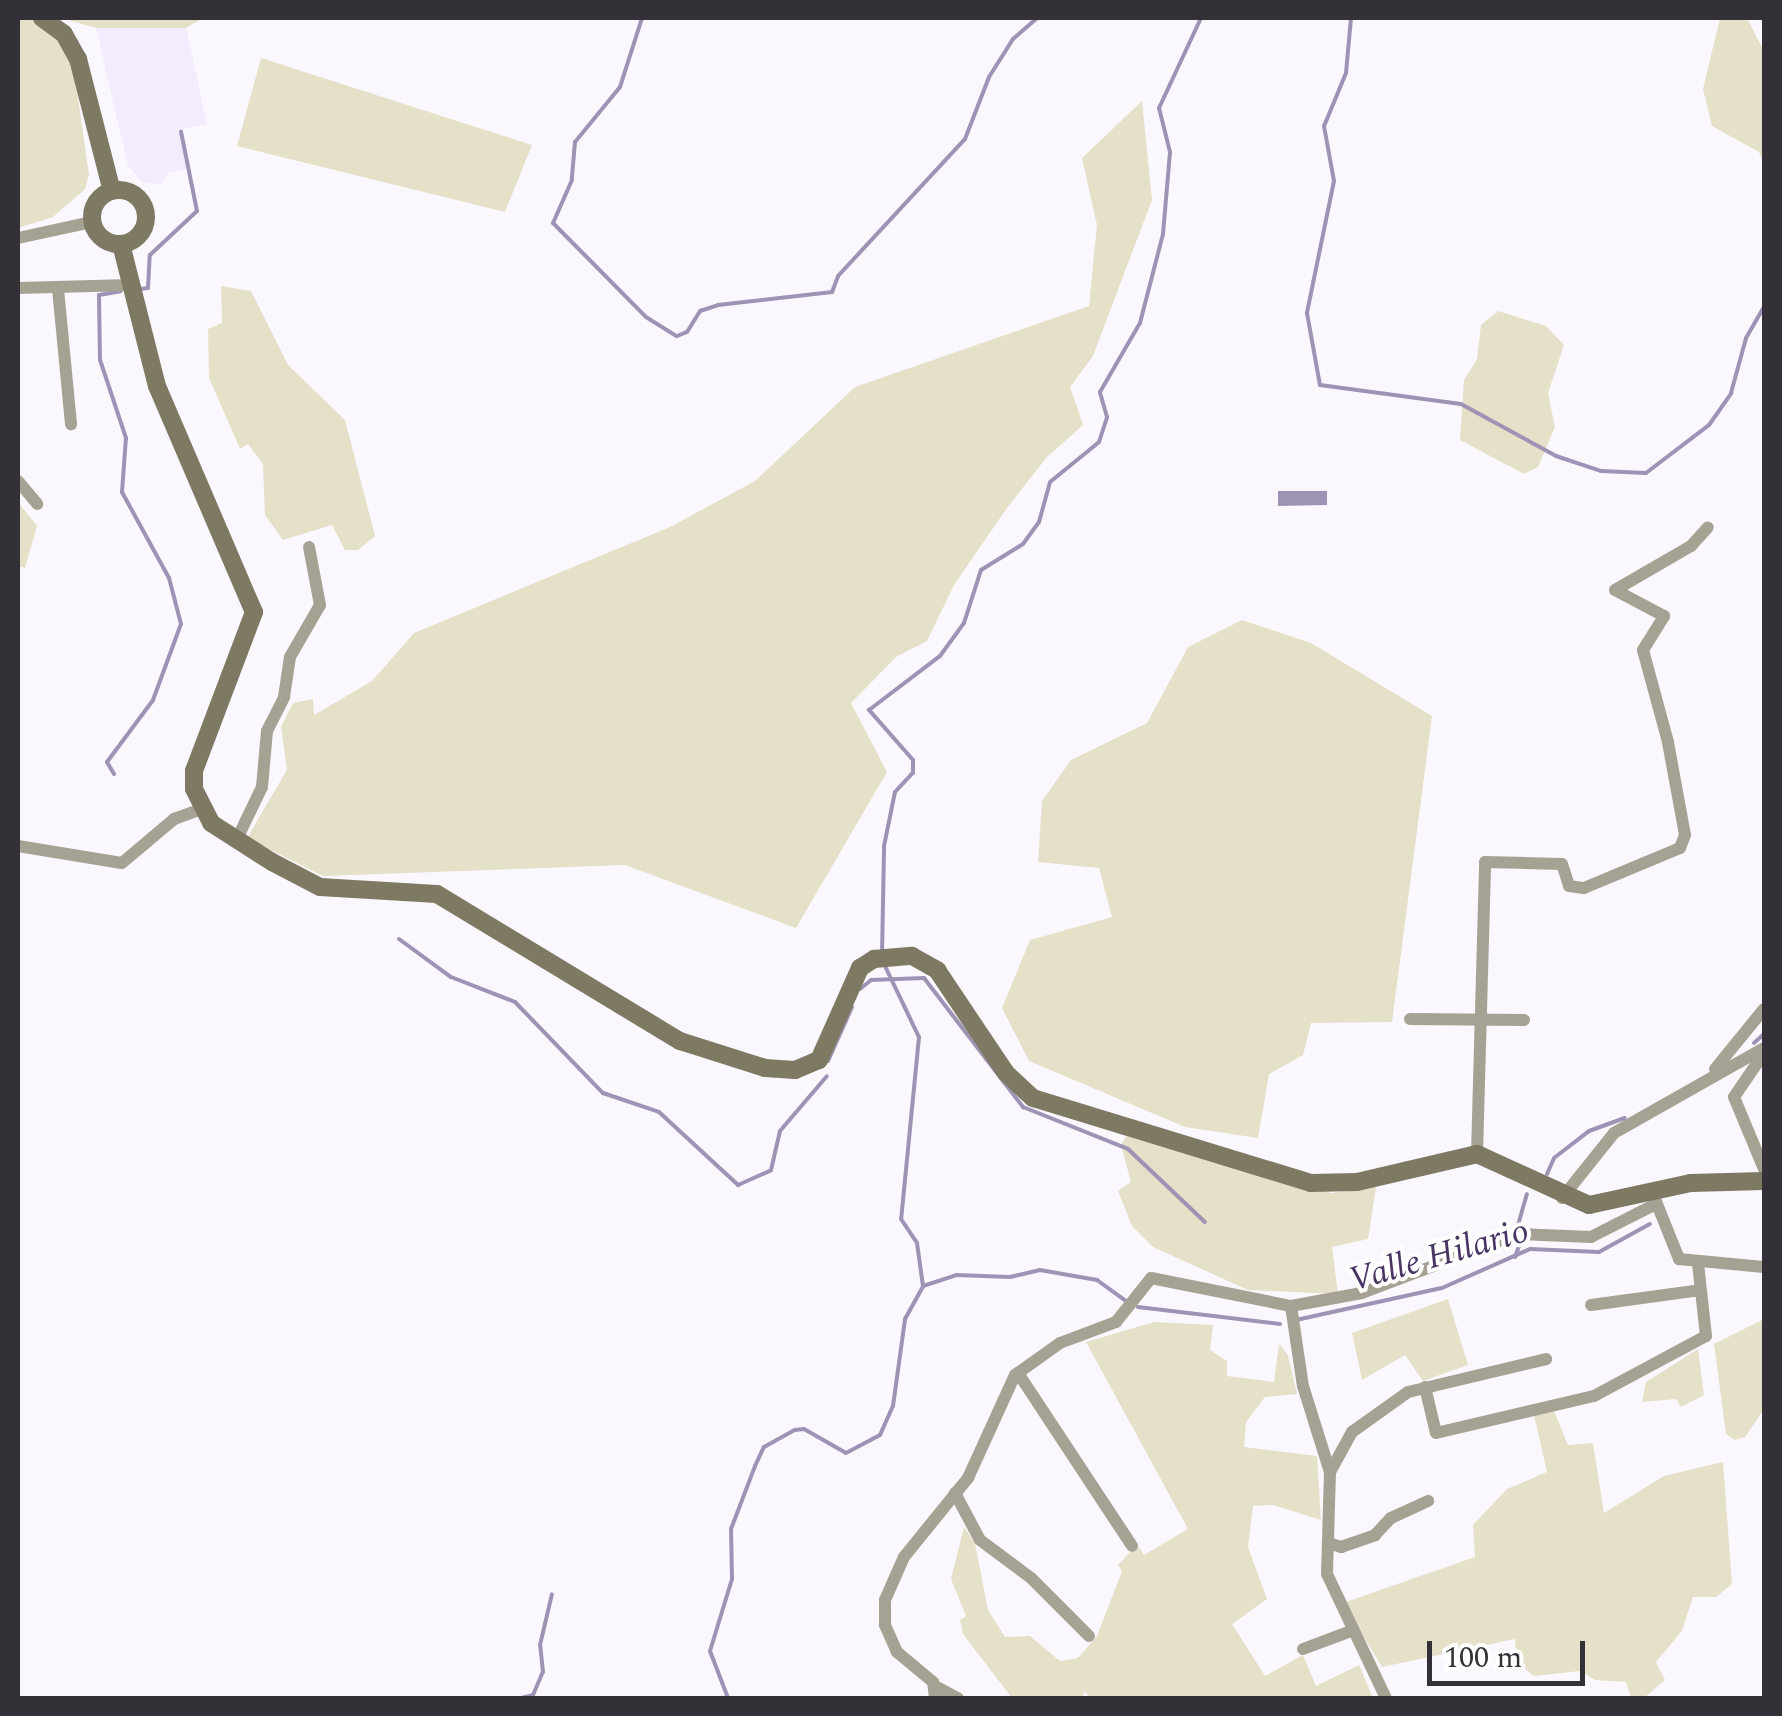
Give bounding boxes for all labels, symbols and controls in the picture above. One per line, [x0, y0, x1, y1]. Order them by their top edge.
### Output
water label: Valle Hilario [1344, 1210, 1534, 1302]
scale bar [1432, 1621, 1590, 1683]
text: 100 m [1444, 1635, 1522, 1681]

